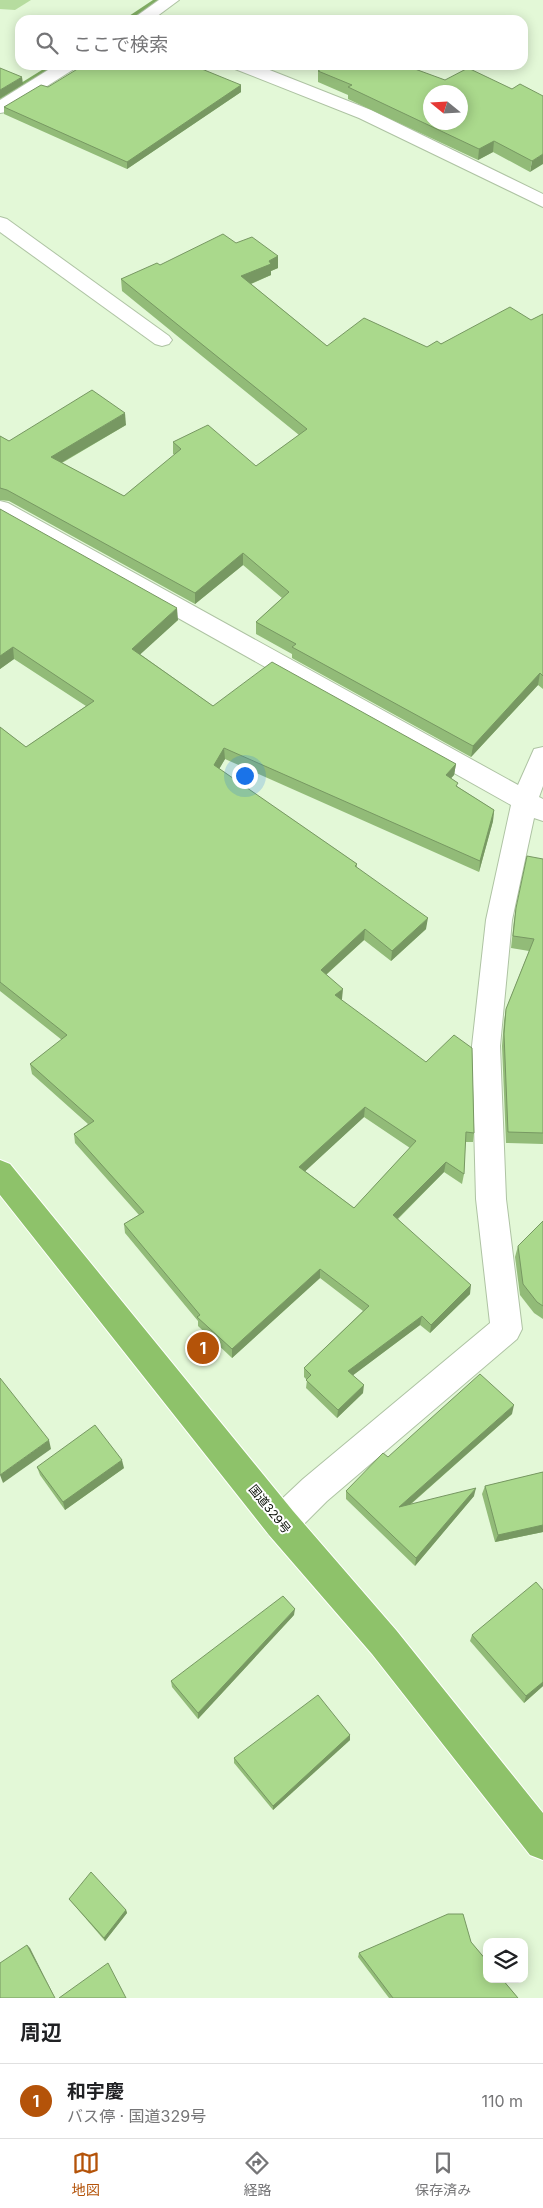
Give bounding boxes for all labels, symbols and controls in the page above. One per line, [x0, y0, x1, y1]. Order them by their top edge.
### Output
search box [15, 15, 528, 70]
icon: search [33, 29, 61, 57]
text: ここで検索 [73, 33, 168, 56]
north arrow [423, 85, 468, 130]
your location [232, 763, 258, 789]
pin: 1 [187, 1329, 219, 1367]
street label: 国道329号 [246, 1482, 294, 1536]
map controls [483, 1938, 528, 1983]
button: layers [483, 1938, 528, 1983]
text: 周辺 [20, 2020, 62, 2045]
text: 和宇慶 [67, 2080, 124, 2103]
text: 1 [33, 2091, 39, 2111]
text: 110 m [481, 2091, 523, 2111]
text: バス停 · 国道329号 [67, 2106, 206, 2126]
tab: 地図 [72, 2149, 100, 2199]
tab: 経路 [243, 2149, 271, 2199]
tab: 保存済み [415, 2149, 471, 2199]

